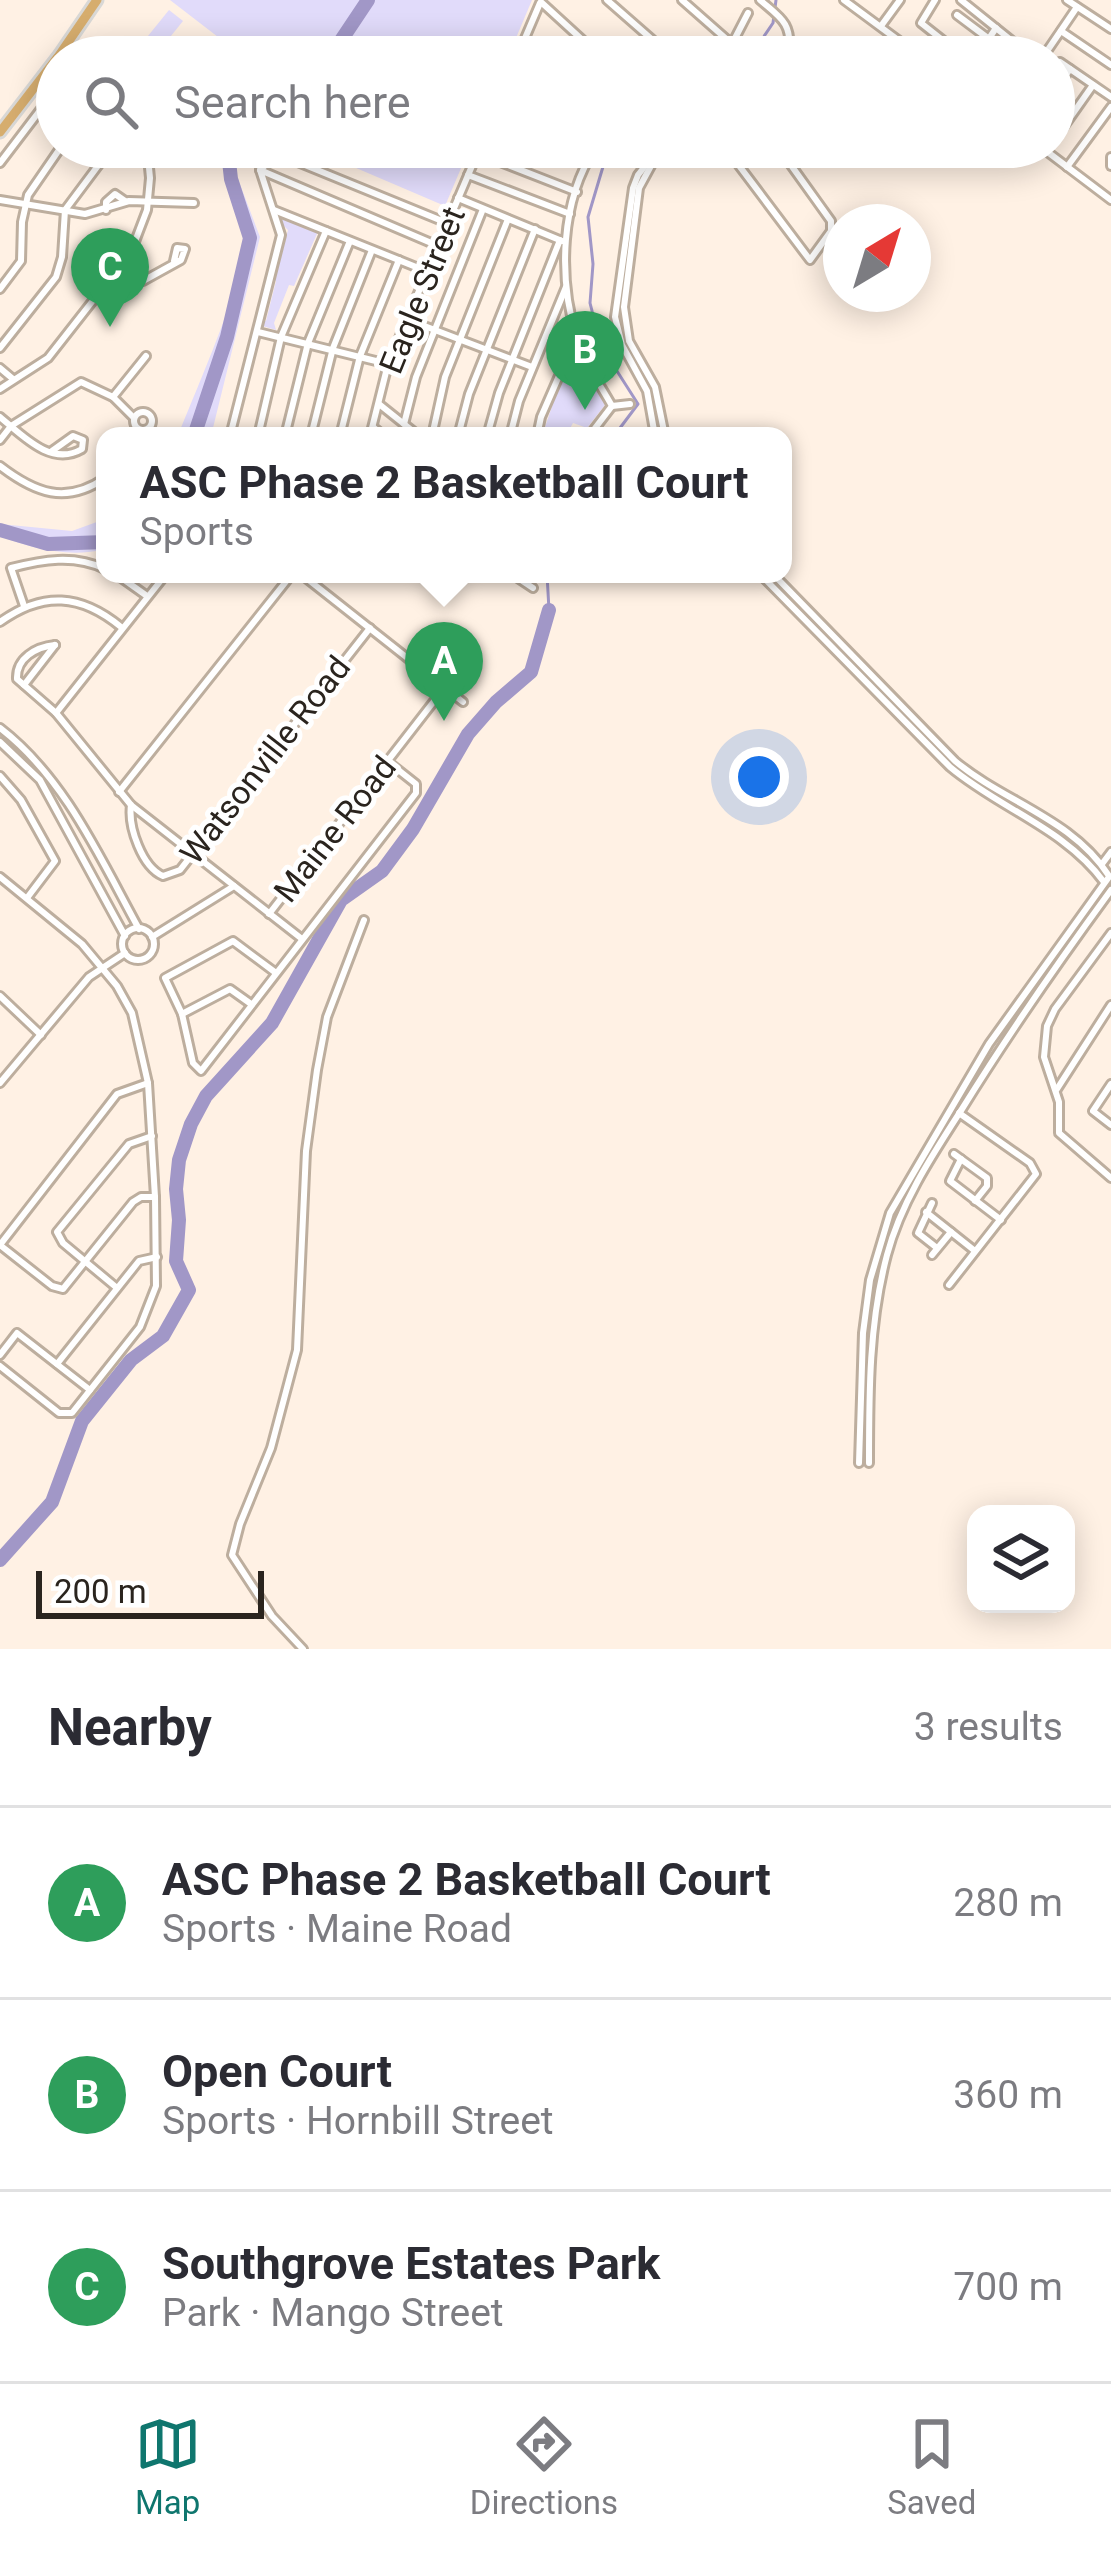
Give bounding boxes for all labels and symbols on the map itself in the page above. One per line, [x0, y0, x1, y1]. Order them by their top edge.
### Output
street label: Eagle Street [371, 201, 473, 379]
north arrow [823, 204, 931, 312]
pin: C [71, 228, 149, 327]
pin: B [546, 311, 624, 410]
pin: A [405, 622, 483, 721]
street label: Watsonville Road [172, 648, 358, 872]
your location [729, 747, 789, 807]
street label: Maine Road [266, 748, 404, 910]
scale bar [36, 1565, 264, 1618]

